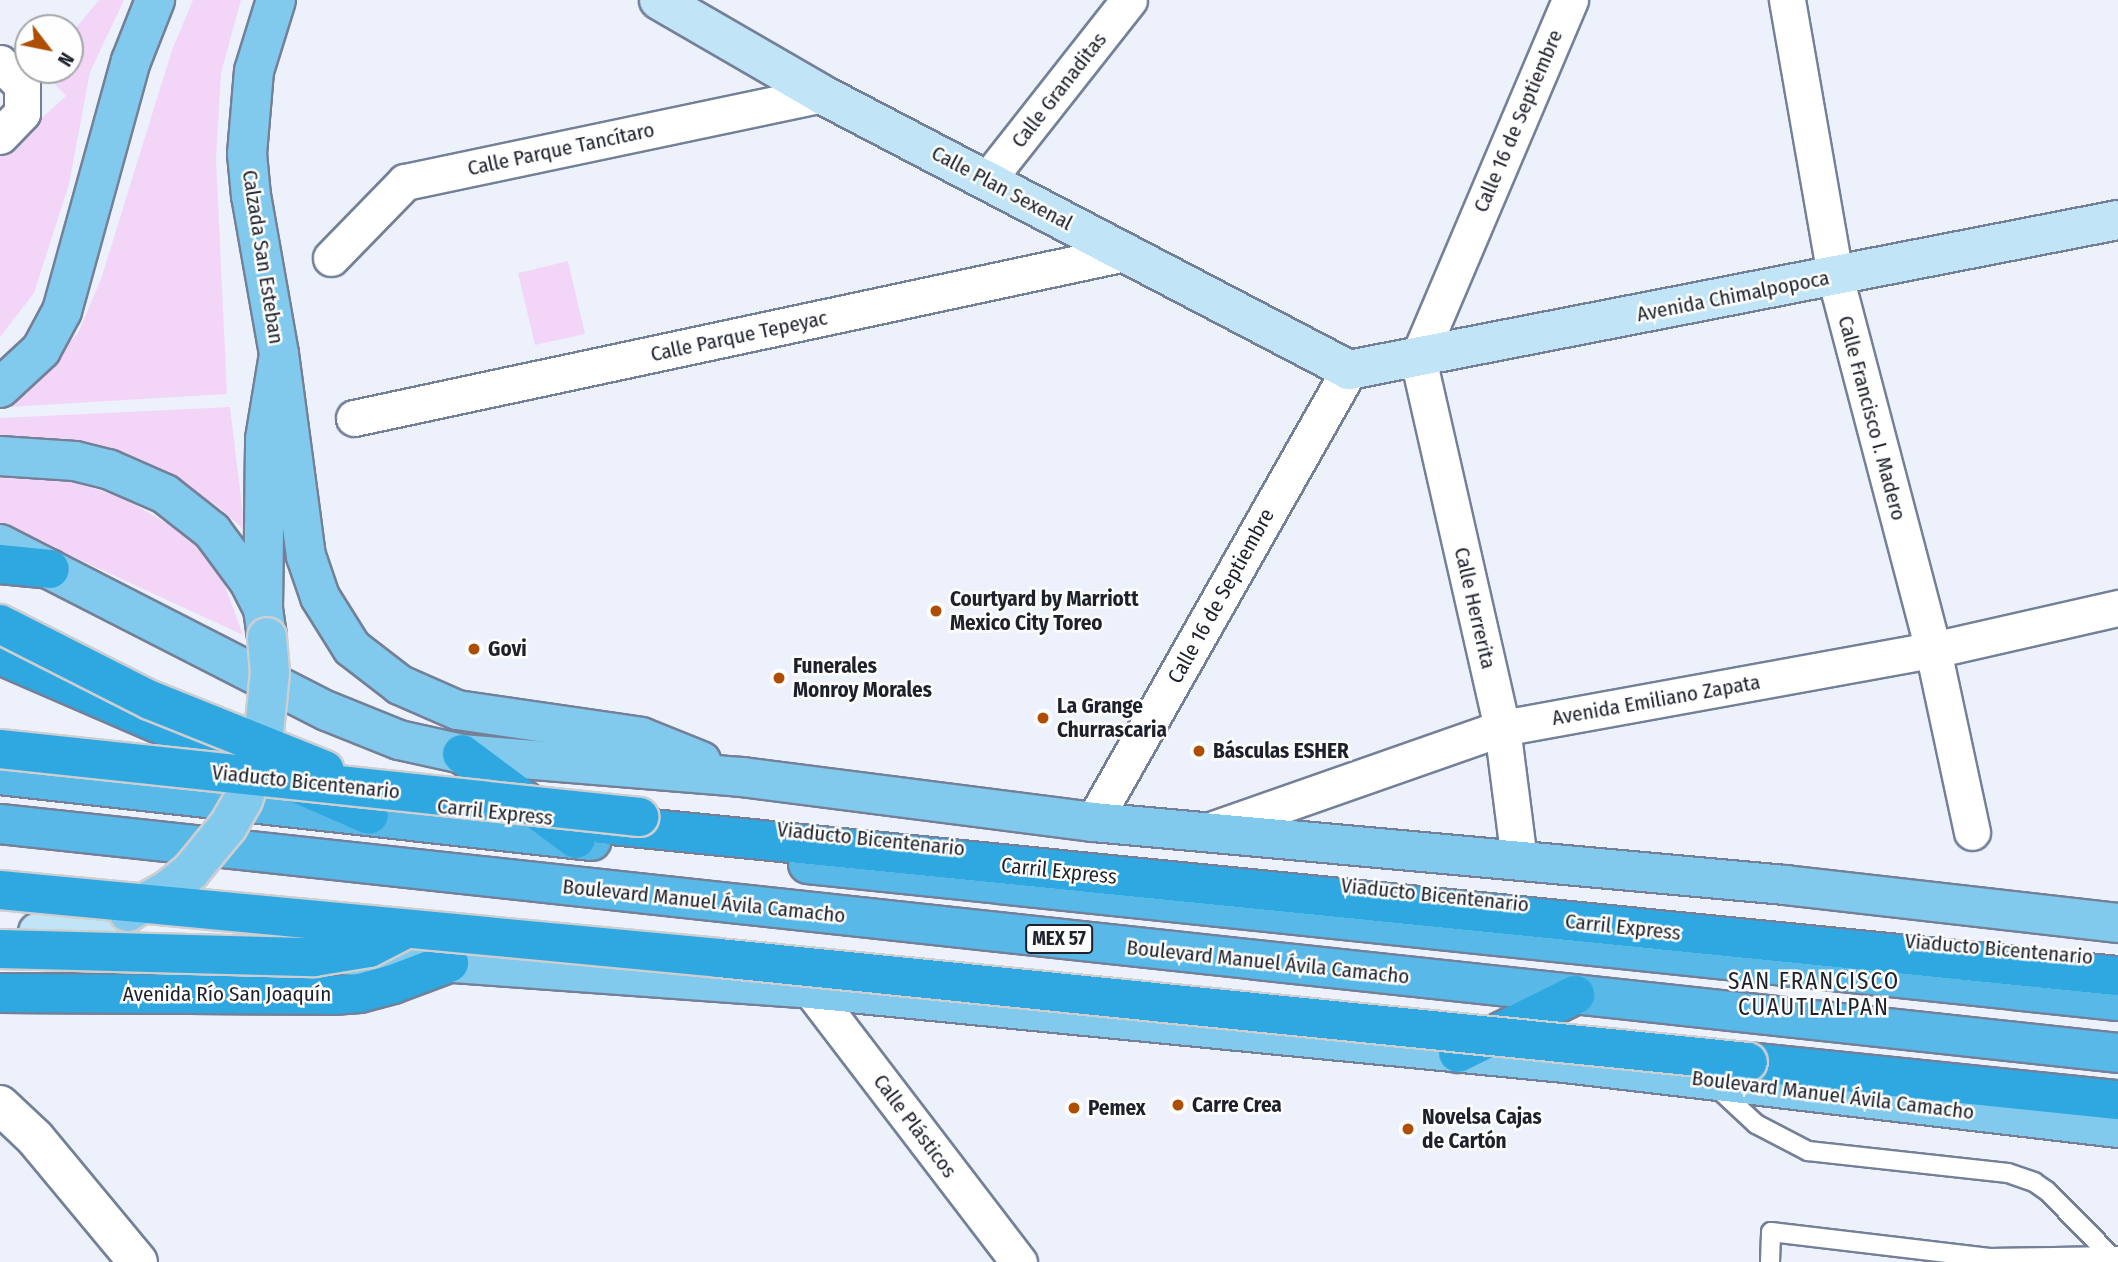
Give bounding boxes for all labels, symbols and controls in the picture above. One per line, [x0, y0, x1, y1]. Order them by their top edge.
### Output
north arrow [14, 14, 84, 84]
street label: Calle 16 de Septiembre [1468, 26, 1568, 216]
street label: Calle Granaditas [1006, 27, 1112, 153]
text: N [53, 48, 78, 70]
street label: Calle Parque Tancítaro [465, 117, 657, 181]
street label: Calle Plan Sexenal [927, 140, 1077, 236]
street label: Calzada San Esteban [237, 168, 289, 346]
street label: Avenida Chimalpopoca [1635, 265, 1831, 327]
street label: Calle Parque Tepeyac [648, 305, 830, 367]
street label: Calle Francisco I. Madero [1833, 313, 1911, 523]
street label: Calle 16 de Septiembre [1163, 504, 1279, 688]
street label: Calle Herrerita [1449, 545, 1501, 671]
place label: Courtyard by Marriott Mexico City Toreo [950, 586, 1139, 636]
marker: Courtyard by Marriott Mexico City Toreo [928, 603, 944, 619]
place label: Govi [488, 636, 527, 662]
marker: Govi [466, 641, 482, 657]
place label: Funerales Monroy Morales [793, 653, 932, 703]
street label: Avenida Emiliano Zapata [1550, 669, 1762, 731]
marker: Funerales Monroy Morales [771, 670, 787, 686]
place label: La Grange Churrascaria [1057, 693, 1167, 743]
marker: La Grange Churrascaria [1035, 710, 1051, 726]
place label: Básculas ESHER [1213, 738, 1349, 764]
marker: Básculas ESHER [1191, 743, 1207, 759]
street label: Viaducto Bicentenario [211, 760, 401, 804]
street label: Carril Express [436, 793, 554, 831]
street label: Viaducto Bicentenario [776, 817, 966, 861]
street label: Carril Express [1000, 852, 1118, 890]
street label: Viaducto Bicentenario [1340, 873, 1530, 917]
street label: Boulevard Manuel Ávila Camacho [561, 874, 847, 928]
street label: Carril Express [1564, 908, 1682, 946]
road number: MEX 57 [1024, 923, 1094, 954]
street label: Viaducto Bicentenario [1904, 928, 2094, 970]
street label: Boulevard Manuel Ávila Camacho [1125, 935, 1411, 989]
district label: SAN FRANCISCO CUAUTLALPAN [1730, 967, 1898, 1021]
street label: Avenida Río San Joaquín [123, 981, 331, 1007]
street label: Boulevard Manuel Ávila Camacho [1690, 1065, 1976, 1125]
street label: Calle Plásticos [868, 1069, 962, 1183]
place label: Carre Crea [1192, 1092, 1282, 1118]
place label: Pemex [1088, 1095, 1146, 1121]
marker: Carre Crea [1170, 1097, 1186, 1113]
marker: Pemex [1066, 1100, 1082, 1116]
place label: Novelsa Cajas de Cartón [1422, 1104, 1542, 1154]
marker: Novelsa Cajas de Cartón [1400, 1121, 1416, 1137]

